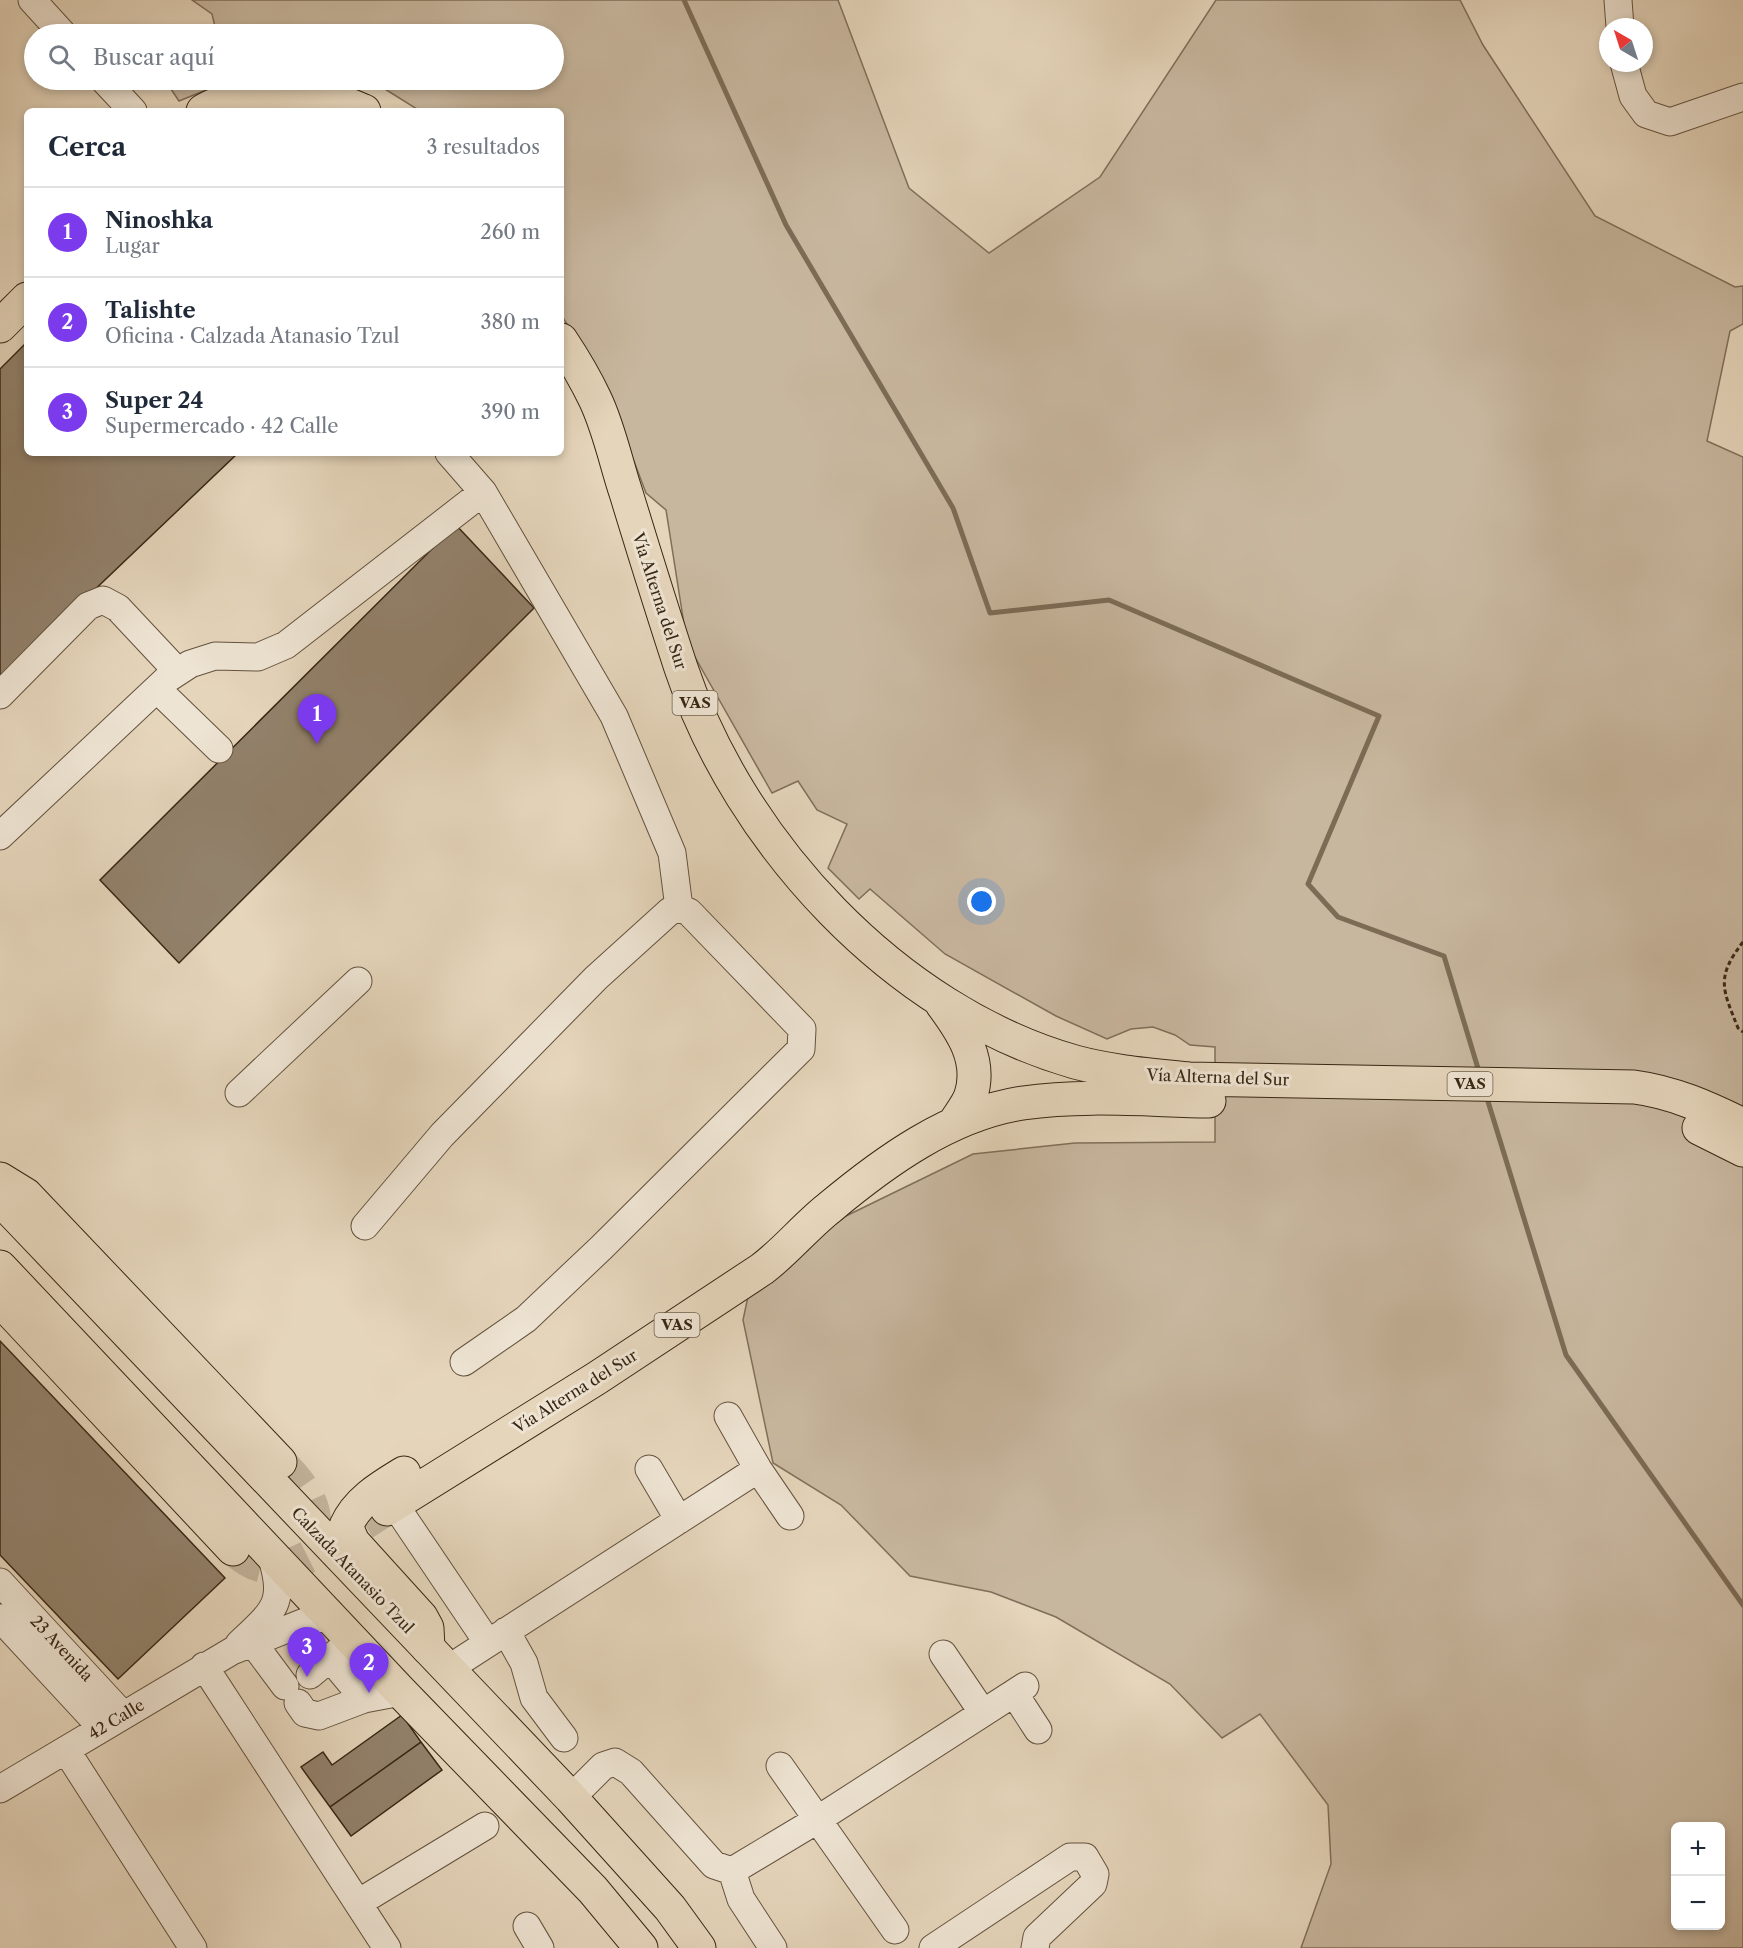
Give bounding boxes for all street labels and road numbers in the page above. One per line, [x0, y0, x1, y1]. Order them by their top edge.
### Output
street label: Vía Alterna del Sur [628, 529, 692, 672]
road number: VAS [672, 691, 718, 715]
street label: Vía Alterna del Sur [1145, 1064, 1290, 1089]
road number: VAS [1448, 1072, 1492, 1096]
road number: VAS [654, 1313, 700, 1337]
street label: Vía Alterna del Sur [508, 1345, 641, 1438]
street label: Calzada Atanasio Tzul [288, 1503, 419, 1637]
street label: 23 Avenida [26, 1611, 98, 1685]
street label: 42 Calle [84, 1694, 148, 1744]

